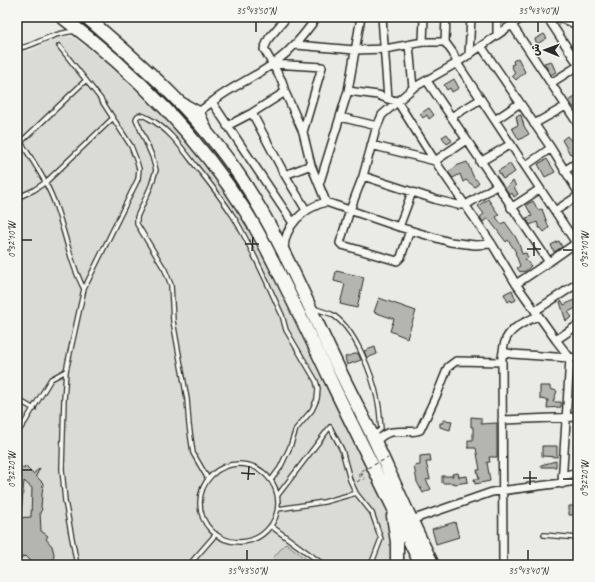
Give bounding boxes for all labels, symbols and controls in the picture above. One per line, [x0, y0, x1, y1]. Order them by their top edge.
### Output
text: 35°43'50"N [236, 4, 278, 17]
text: 35°43'40"N [518, 4, 560, 17]
north arrow [525, 30, 565, 70]
text: ش [528, 44, 542, 56]
text: 0°32'10"W [5, 220, 18, 258]
text: 0°32'10"W [578, 230, 591, 268]
text: 0°32'20"W [5, 450, 18, 488]
text: 0°32'20"W [578, 459, 591, 497]
text: 35°43'50"N [227, 564, 269, 577]
text: 35°43'40"N [508, 564, 550, 577]

